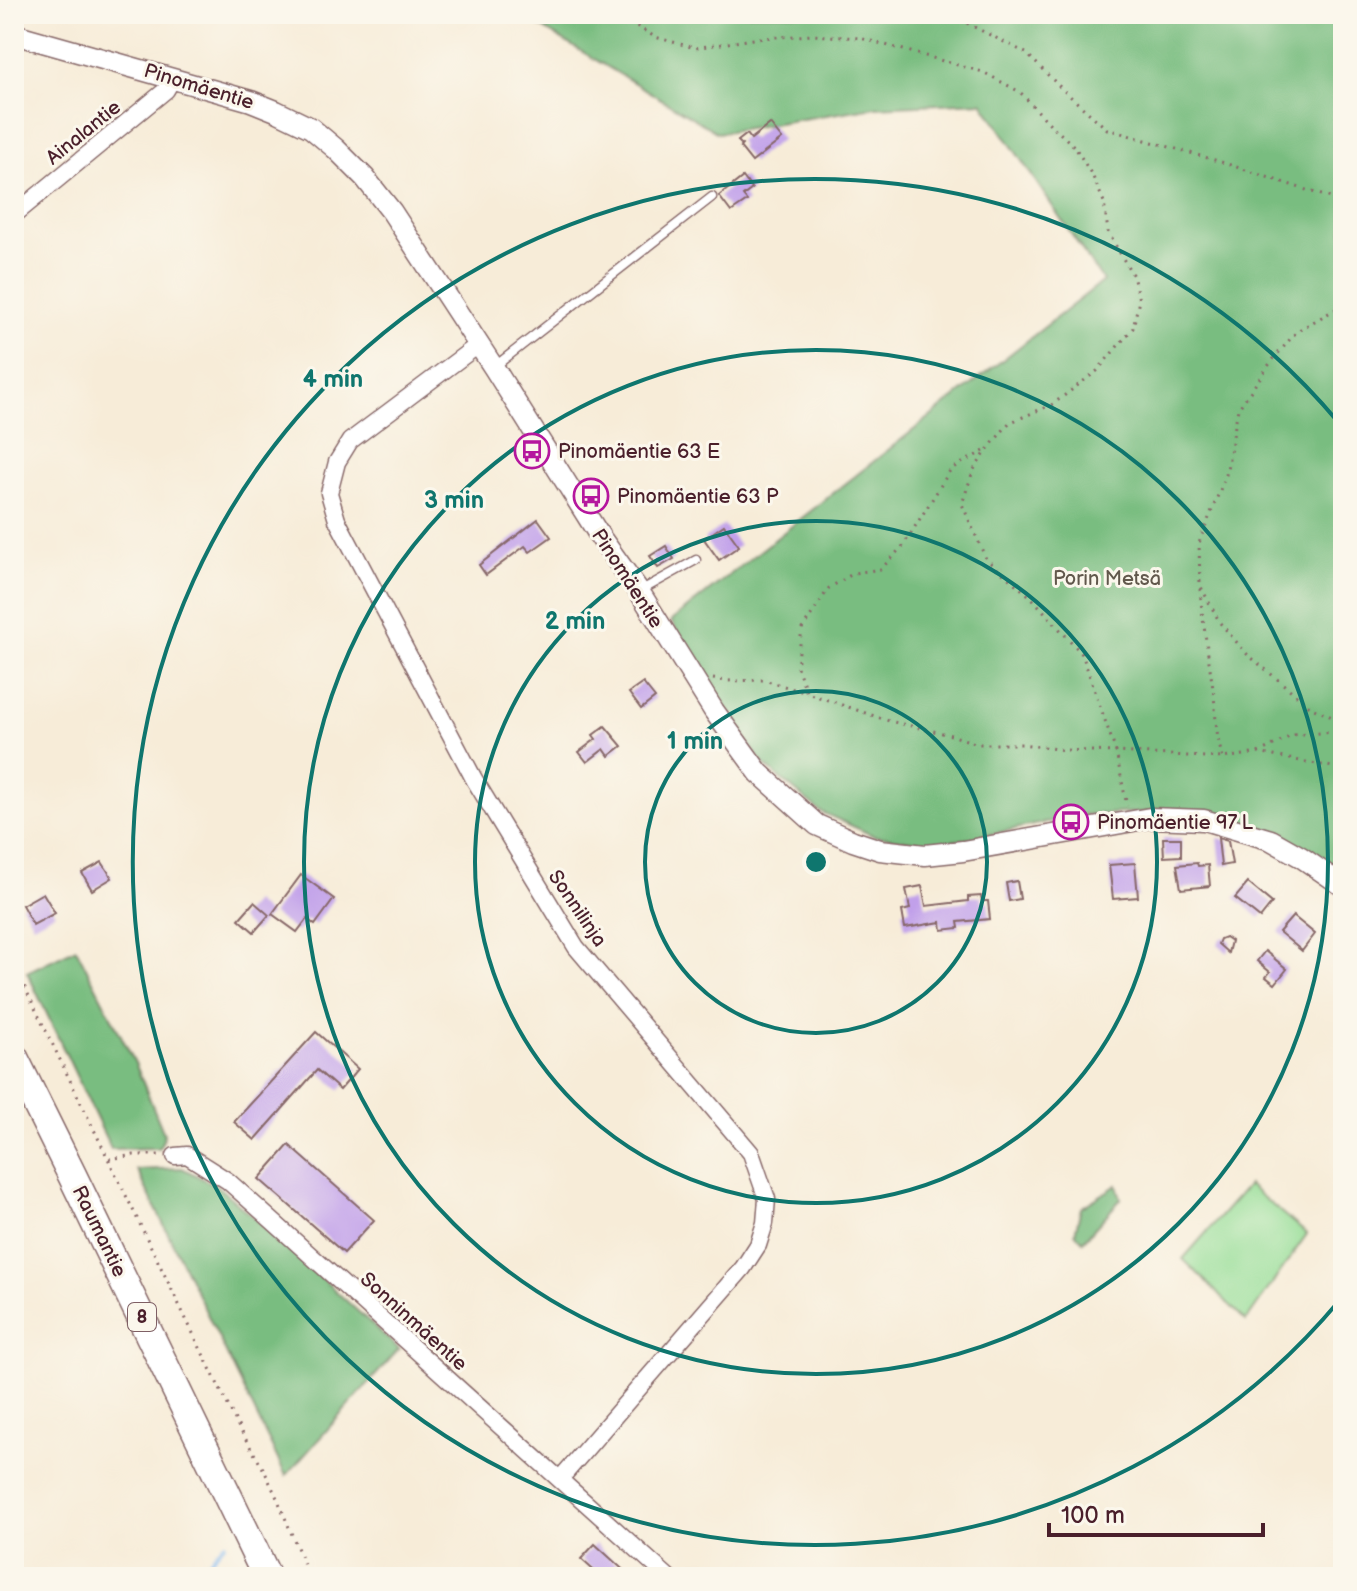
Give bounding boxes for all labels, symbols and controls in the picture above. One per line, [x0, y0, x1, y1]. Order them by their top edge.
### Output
street label: Pinomäentie [141, 59, 257, 115]
street label: Ainalantie [41, 95, 126, 170]
text: 4 min [303, 365, 363, 394]
bus stop icon: Pinomäentie 63 E [513, 432, 551, 470]
place label: Pinomäentie 63 E [558, 440, 720, 464]
bus stop icon: Pinomäentie 63 P [572, 477, 610, 515]
place label: Pinomäentie 63 P [617, 485, 779, 509]
text: 3 min [424, 486, 484, 515]
street label: Pinomäentie [586, 524, 668, 633]
park label: Porin Metsä [1053, 567, 1161, 591]
text: 2 min [545, 607, 605, 636]
text: 1 min [667, 727, 723, 756]
bus stop icon: Pinomäentie 97 L [1052, 803, 1090, 841]
place label: Pinomäentie 97 L [1097, 811, 1254, 835]
centre of rings [802, 848, 830, 876]
street label: Sonnilinja [543, 866, 612, 951]
street label: Raumantie [67, 1182, 132, 1281]
street label: Sonninmäentie [355, 1267, 472, 1376]
road number: 8 [128, 1303, 156, 1331]
scale bar [1049, 1487, 1263, 1537]
text: 100 m [1061, 1501, 1125, 1530]

